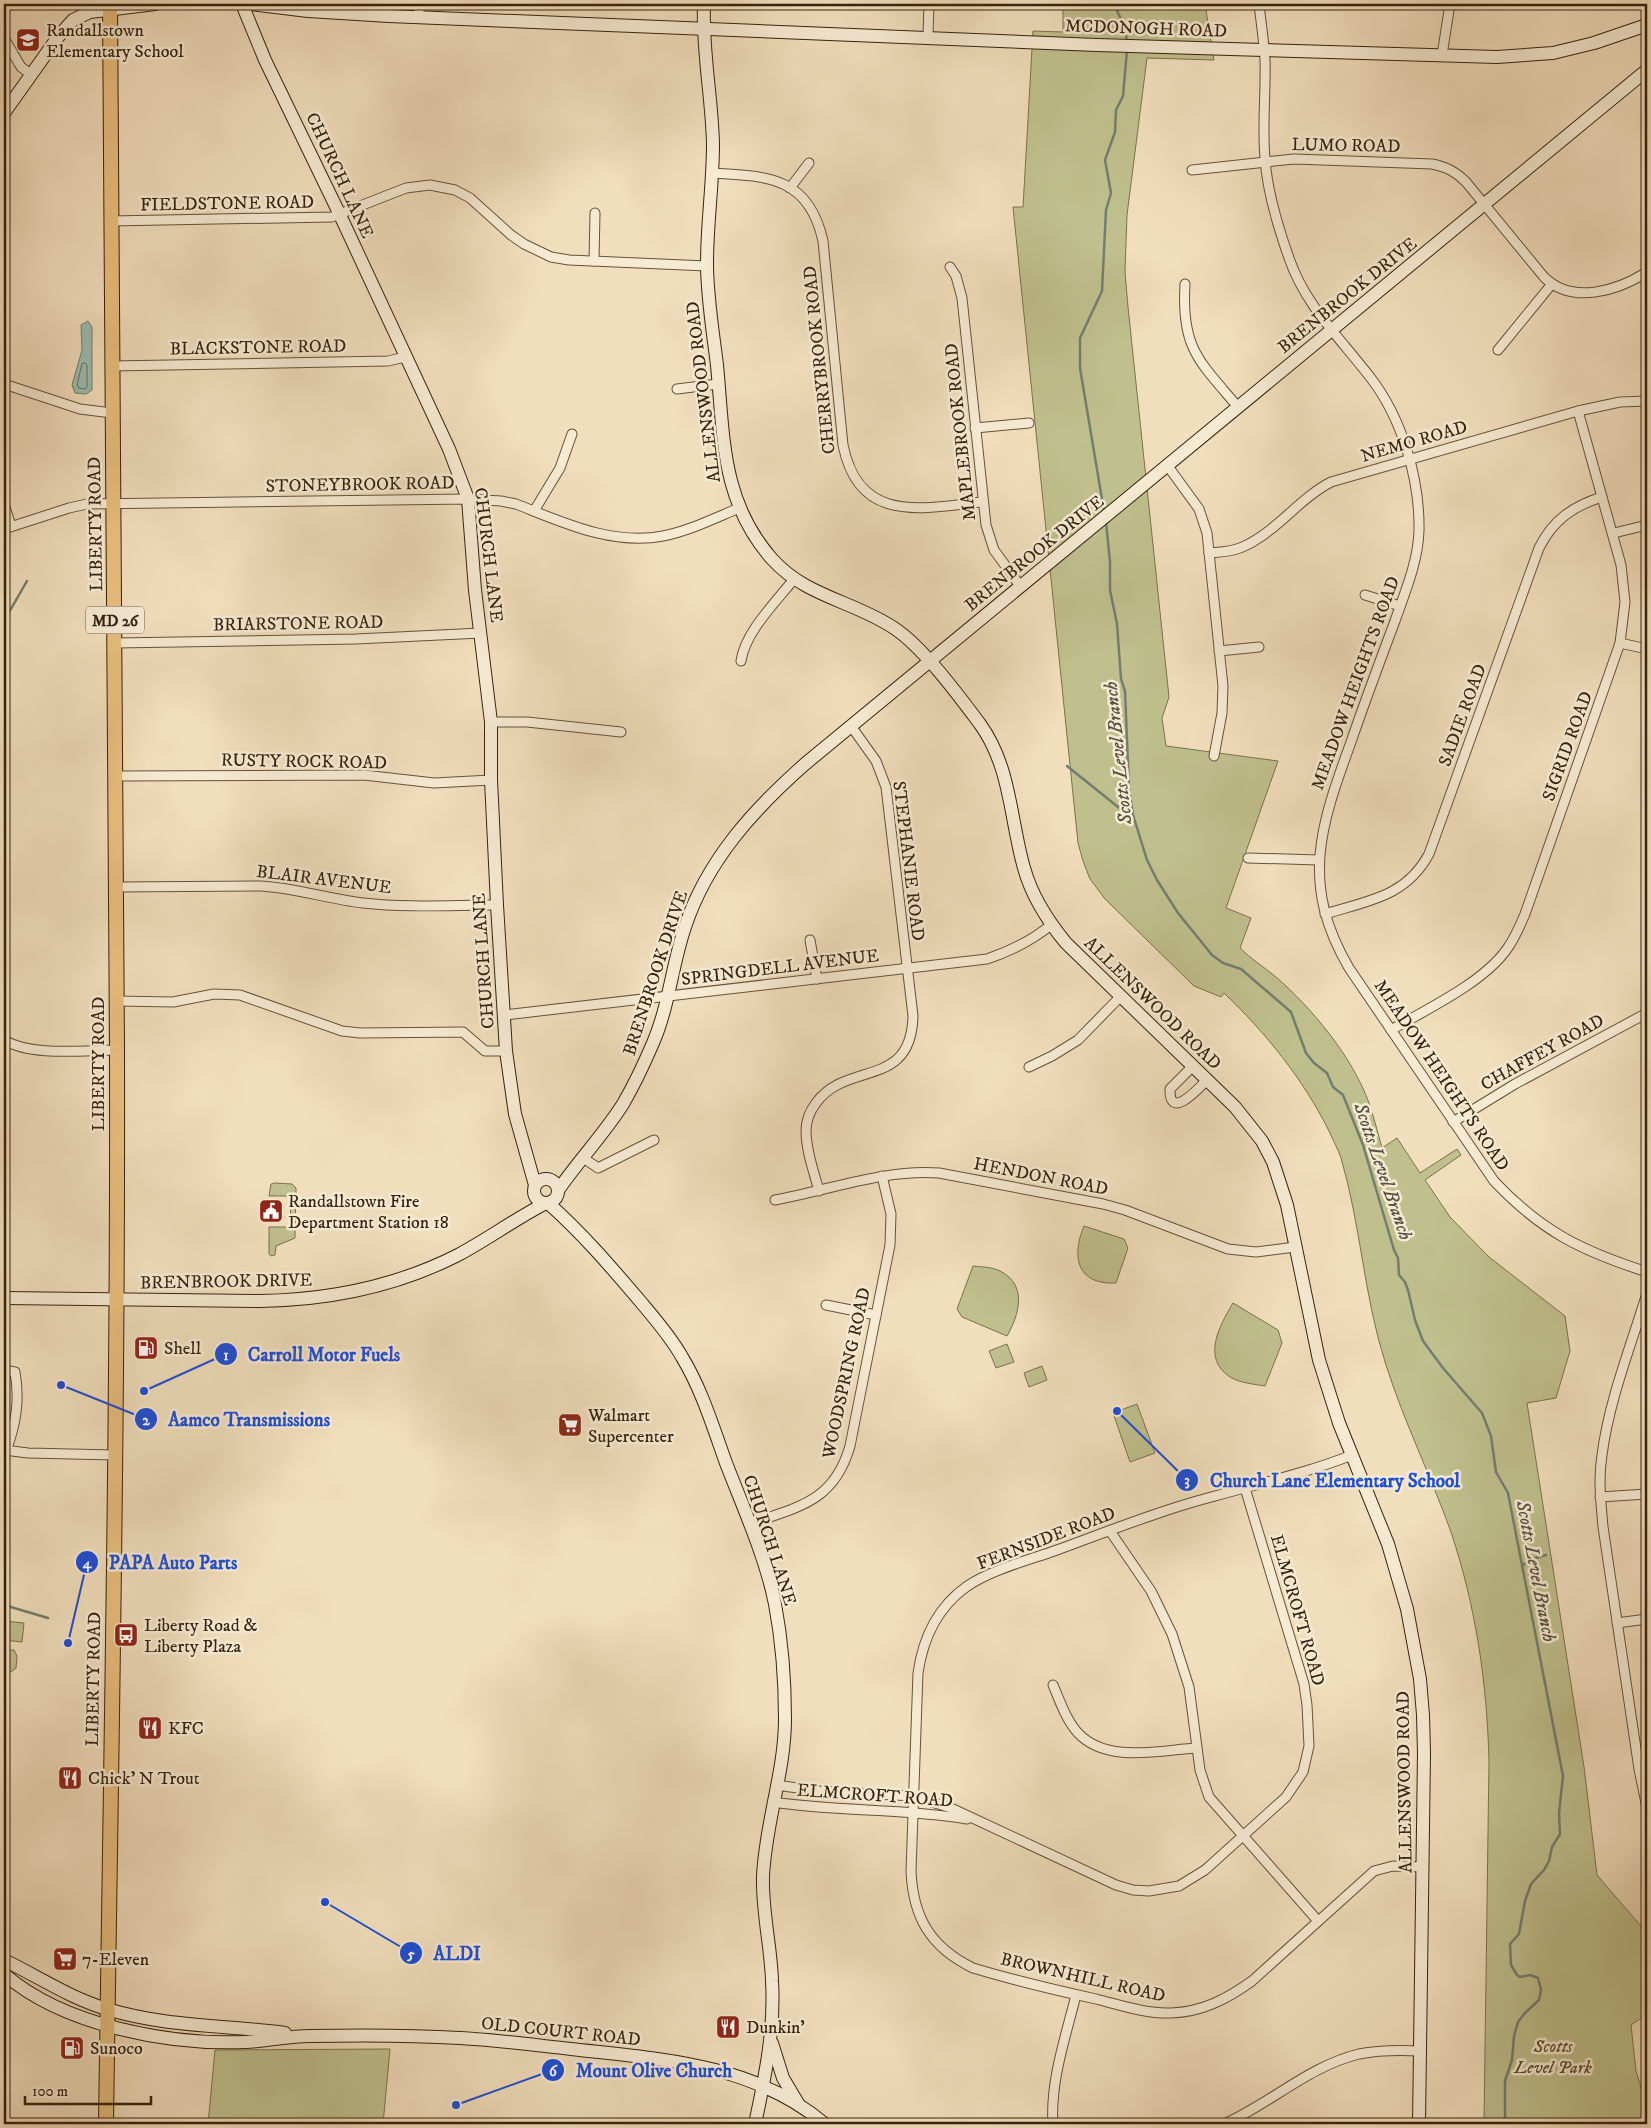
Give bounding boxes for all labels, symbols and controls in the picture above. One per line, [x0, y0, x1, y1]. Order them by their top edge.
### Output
street label: MCDONOGH ROAD [1064, 15, 1228, 43]
place label: Randallstown Elementary School [46, 20, 184, 63]
school or university icon: Randallstown Elementary School [15, 27, 41, 53]
street label: CHURCH LANE [300, 109, 378, 242]
street label: LUMO ROAD [1291, 134, 1401, 158]
street label: FIELDSTONE ROAD [140, 191, 314, 217]
street label: BRENBROOK DRIVE [1274, 233, 1422, 359]
street label: CHERRYBROOK ROAD [799, 265, 841, 455]
street label: ALLENSWOOD ROAD [682, 300, 726, 484]
street label: BLACKSTONE ROAD [170, 335, 347, 361]
street label: MAPLEBROOK ROAD [941, 342, 981, 522]
street label: NEMO ROAD [1359, 416, 1470, 468]
street label: LIBERTY ROAD [84, 456, 108, 591]
street label: STONEYBROOK ROAD [265, 472, 455, 498]
street label: CHURCH LANE [469, 486, 507, 624]
street label: BRENBROOK DRIVE [961, 491, 1109, 617]
street label: MEADOW HEIGHTS ROAD [1307, 573, 1405, 793]
road number: MD 26 [86, 606, 144, 634]
street label: BRIARSTONE ROAD [213, 612, 383, 636]
street label: SADIE ROAD [1434, 661, 1492, 770]
water label: Scotts Level Branch [1100, 680, 1138, 826]
street label: SIGRID ROAD [1538, 688, 1598, 804]
street label: RUSTY ROCK ROAD [221, 750, 387, 774]
street label: STEPHANIE ROAD [887, 780, 929, 942]
street label: BLAIR AVENUE [255, 861, 393, 899]
street label: BRENBROOK DRIVE [619, 888, 693, 1059]
street label: CHURCH LANE [468, 892, 500, 1030]
street label: ALLENSWOOD ROAD [1079, 932, 1226, 1075]
street label: SPRINGDELL AVENUE [680, 945, 880, 991]
street label: MEADOW HEIGHTS ROAD [1369, 976, 1513, 1175]
street label: LIBERTY ROAD [88, 997, 110, 1131]
street label: CHAFFEY ROAD [1477, 1010, 1608, 1096]
water label: Scotts Level Branch [1348, 1099, 1417, 1243]
street label: HENDON ROAD [972, 1153, 1110, 1201]
place label: Randallstown Fire Department Station 18 [288, 1191, 449, 1234]
public building icon: Randallstown Fire Department Station 18 [258, 1198, 284, 1224]
street label: BRENBROOK DRIVE [140, 1269, 313, 1295]
street label: WOODSPRING ROAD [818, 1286, 876, 1462]
fuel station icon: Shell [133, 1335, 159, 1361]
callout: Carroll Motor Fuels [213, 1337, 411, 1371]
place label: Shell [164, 1338, 202, 1360]
text: Carroll Motor Fuels [248, 1344, 401, 1367]
text: 1 [223, 1346, 229, 1365]
callout: Aamco Transmissions [133, 1402, 340, 1436]
place label: Walmart Supercenter [587, 1405, 674, 1448]
text: Aamco Transmissions [167, 1409, 331, 1432]
text: 2 [142, 1411, 150, 1430]
supermarket icon: Walmart Supercenter [557, 1412, 583, 1438]
callout: Church Lane Elementary School [1175, 1463, 1470, 1497]
text: Church Lane Elementary School [1210, 1470, 1460, 1493]
text: 3 [1184, 1471, 1190, 1490]
street label: CHURCH LANE [738, 1472, 801, 1609]
water label: Scotts Level Branch [1510, 1498, 1561, 1644]
street label: FERNSIDE ROAD [974, 1502, 1119, 1575]
street label: ELMCROFT ROAD [1265, 1532, 1329, 1689]
callout: PAPA Auto Parts [74, 1545, 248, 1579]
text: PAPA Auto Parts [109, 1552, 238, 1575]
text: 4 [82, 1554, 93, 1573]
street label: LIBERTY ROAD [82, 1612, 106, 1747]
place label: Liberty Road & Liberty Plaza [144, 1615, 257, 1658]
bus stop icon: Liberty Road & Liberty Plaza [113, 1622, 139, 1648]
street label: ALLENSWOOD ROAD [1392, 1691, 1418, 1873]
restaurant icon: KFC [137, 1715, 163, 1741]
place label: KFC [168, 1718, 204, 1740]
restaurant icon: Chick' N Trout [57, 1765, 83, 1791]
place label: Chick' N Trout [88, 1768, 200, 1790]
street label: ELMCROFT ROAD [796, 1780, 954, 1812]
callout: ALDI [399, 1936, 491, 1970]
text: ALDI [432, 1943, 481, 1966]
text: 5 [406, 1945, 415, 1964]
supermarket icon: 7-Eleven [52, 1946, 78, 1972]
street label: BROWNHILL ROAD [998, 1948, 1167, 2008]
place label: 7-Eleven [82, 1949, 150, 1971]
street label: OLD COURT ROAD [480, 2013, 642, 2051]
restaurant icon: Dunkin' [715, 2014, 741, 2040]
place label: Dunkin' [746, 2017, 805, 2039]
fuel station icon: Sunoco [59, 2035, 85, 2061]
park label: Scotts Level Park [1513, 2036, 1592, 2079]
place label: Sunoco [90, 2038, 143, 2060]
callout: Mount Olive Church [541, 2053, 742, 2087]
text: Mount Olive Church [576, 2060, 733, 2083]
text: 6 [549, 2062, 558, 2081]
scale bar [25, 2073, 151, 2105]
text: 100 m [32, 2082, 68, 2101]

